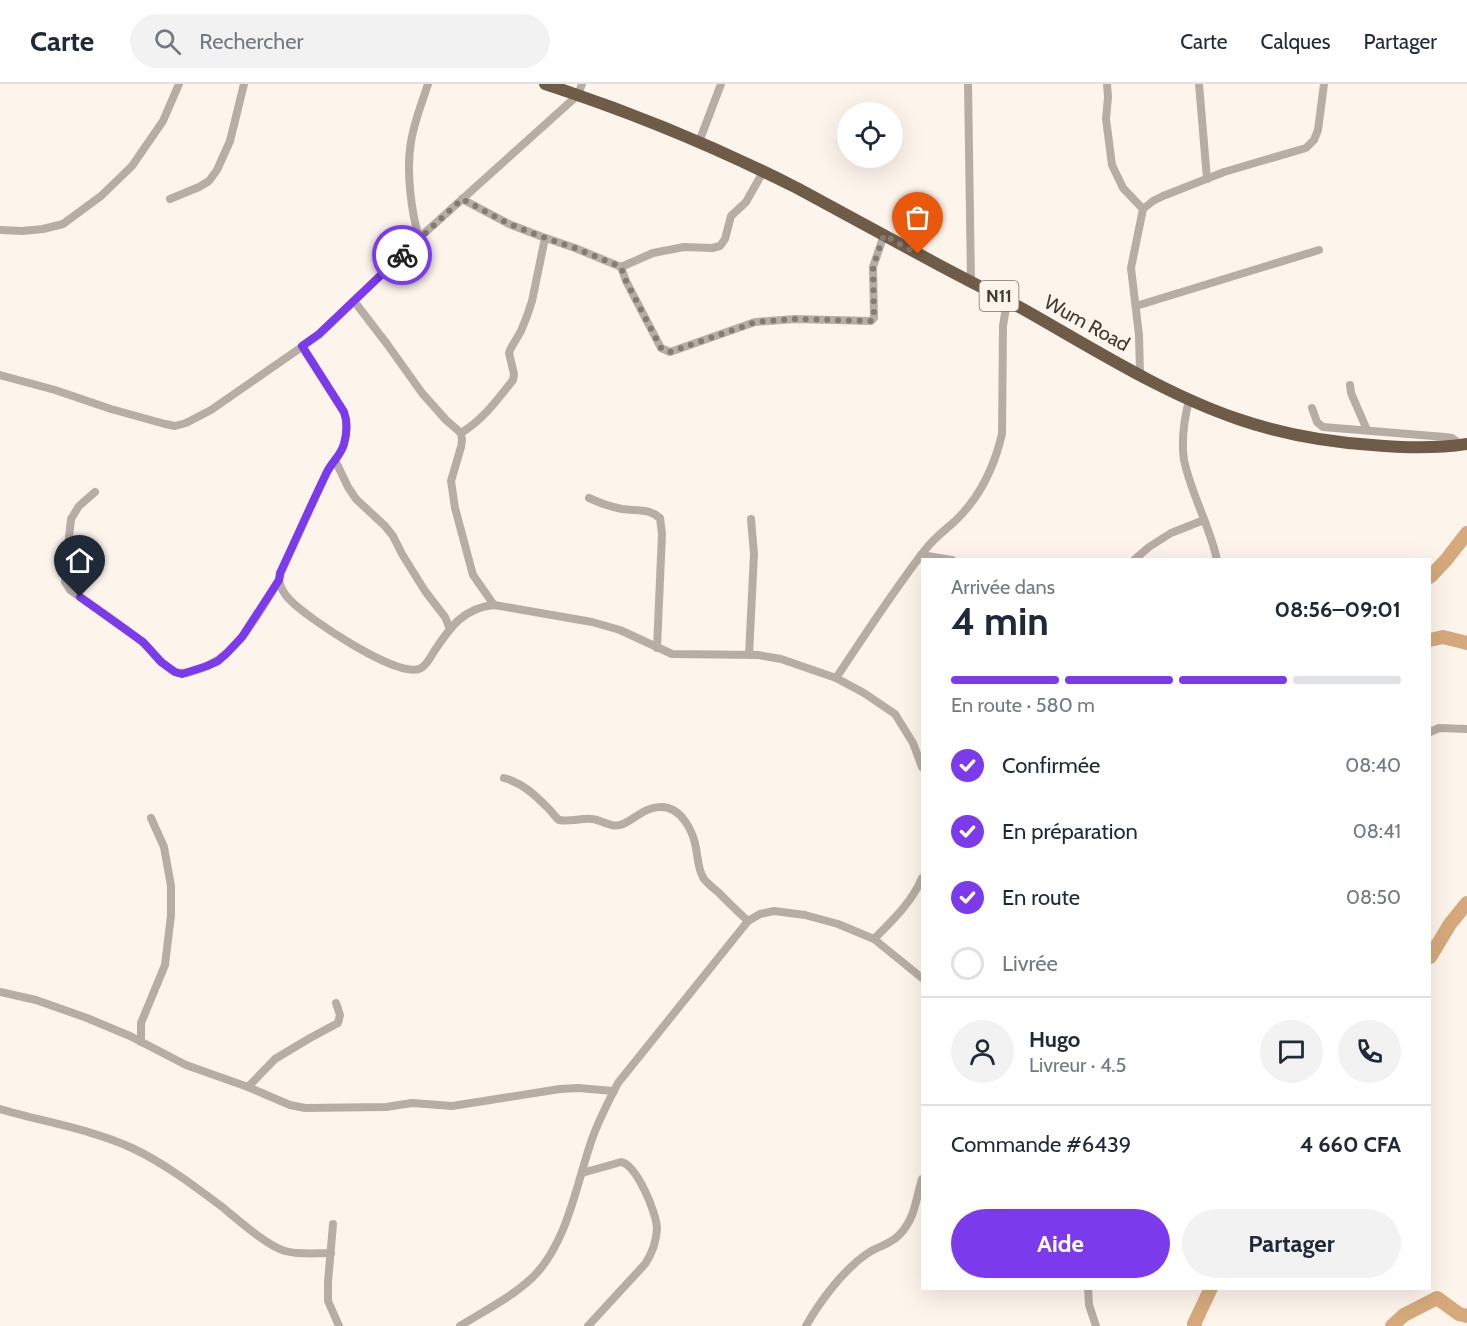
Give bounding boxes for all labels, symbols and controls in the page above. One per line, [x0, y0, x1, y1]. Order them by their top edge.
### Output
search box [130, 14, 550, 68]
text: Carte [30, 24, 94, 58]
icon: search [151, 25, 184, 58]
text: Rechercher [199, 28, 303, 55]
text: Carte [1180, 29, 1228, 54]
text: Calques [1261, 29, 1331, 54]
text: Partager [1364, 29, 1437, 54]
map controls [837, 102, 903, 168]
button: locate [837, 102, 903, 168]
pin [892, 192, 943, 254]
icon: bag [901, 201, 934, 234]
courier [372, 225, 432, 285]
icon: bike [386, 239, 419, 272]
road number: N11 [980, 281, 1018, 311]
street label: Wum Road [1040, 290, 1134, 356]
pin [54, 535, 105, 597]
icon: home [63, 544, 96, 577]
text: Arrivée dans [951, 575, 1055, 599]
text: 08:56–09:01 [1275, 596, 1401, 623]
text: 4 min [951, 597, 1049, 645]
text: En route · 580 m [951, 693, 1095, 717]
icon: check [951, 749, 984, 782]
text: Confirmée [1002, 752, 1100, 779]
text: 08:40 [1345, 753, 1401, 777]
icon: check [951, 815, 984, 848]
text: En préparation [1002, 818, 1138, 845]
text: 08:41 [1353, 819, 1401, 843]
icon: check [951, 881, 984, 914]
text: En route [1002, 884, 1080, 911]
text: 08:50 [1346, 885, 1401, 909]
text: Livrée [1002, 950, 1058, 977]
button: person [951, 1020, 1014, 1083]
button: chat [1260, 1020, 1323, 1083]
button: phone [1338, 1020, 1401, 1083]
text: Hugo [1029, 1026, 1080, 1053]
text: Livreur · 4.5 [1029, 1053, 1126, 1077]
text: Commande #6439 [951, 1131, 1131, 1158]
text: 4 660 CFA [1300, 1131, 1401, 1158]
button: Aide [951, 1209, 1170, 1278]
button: Partager [1182, 1209, 1401, 1278]

